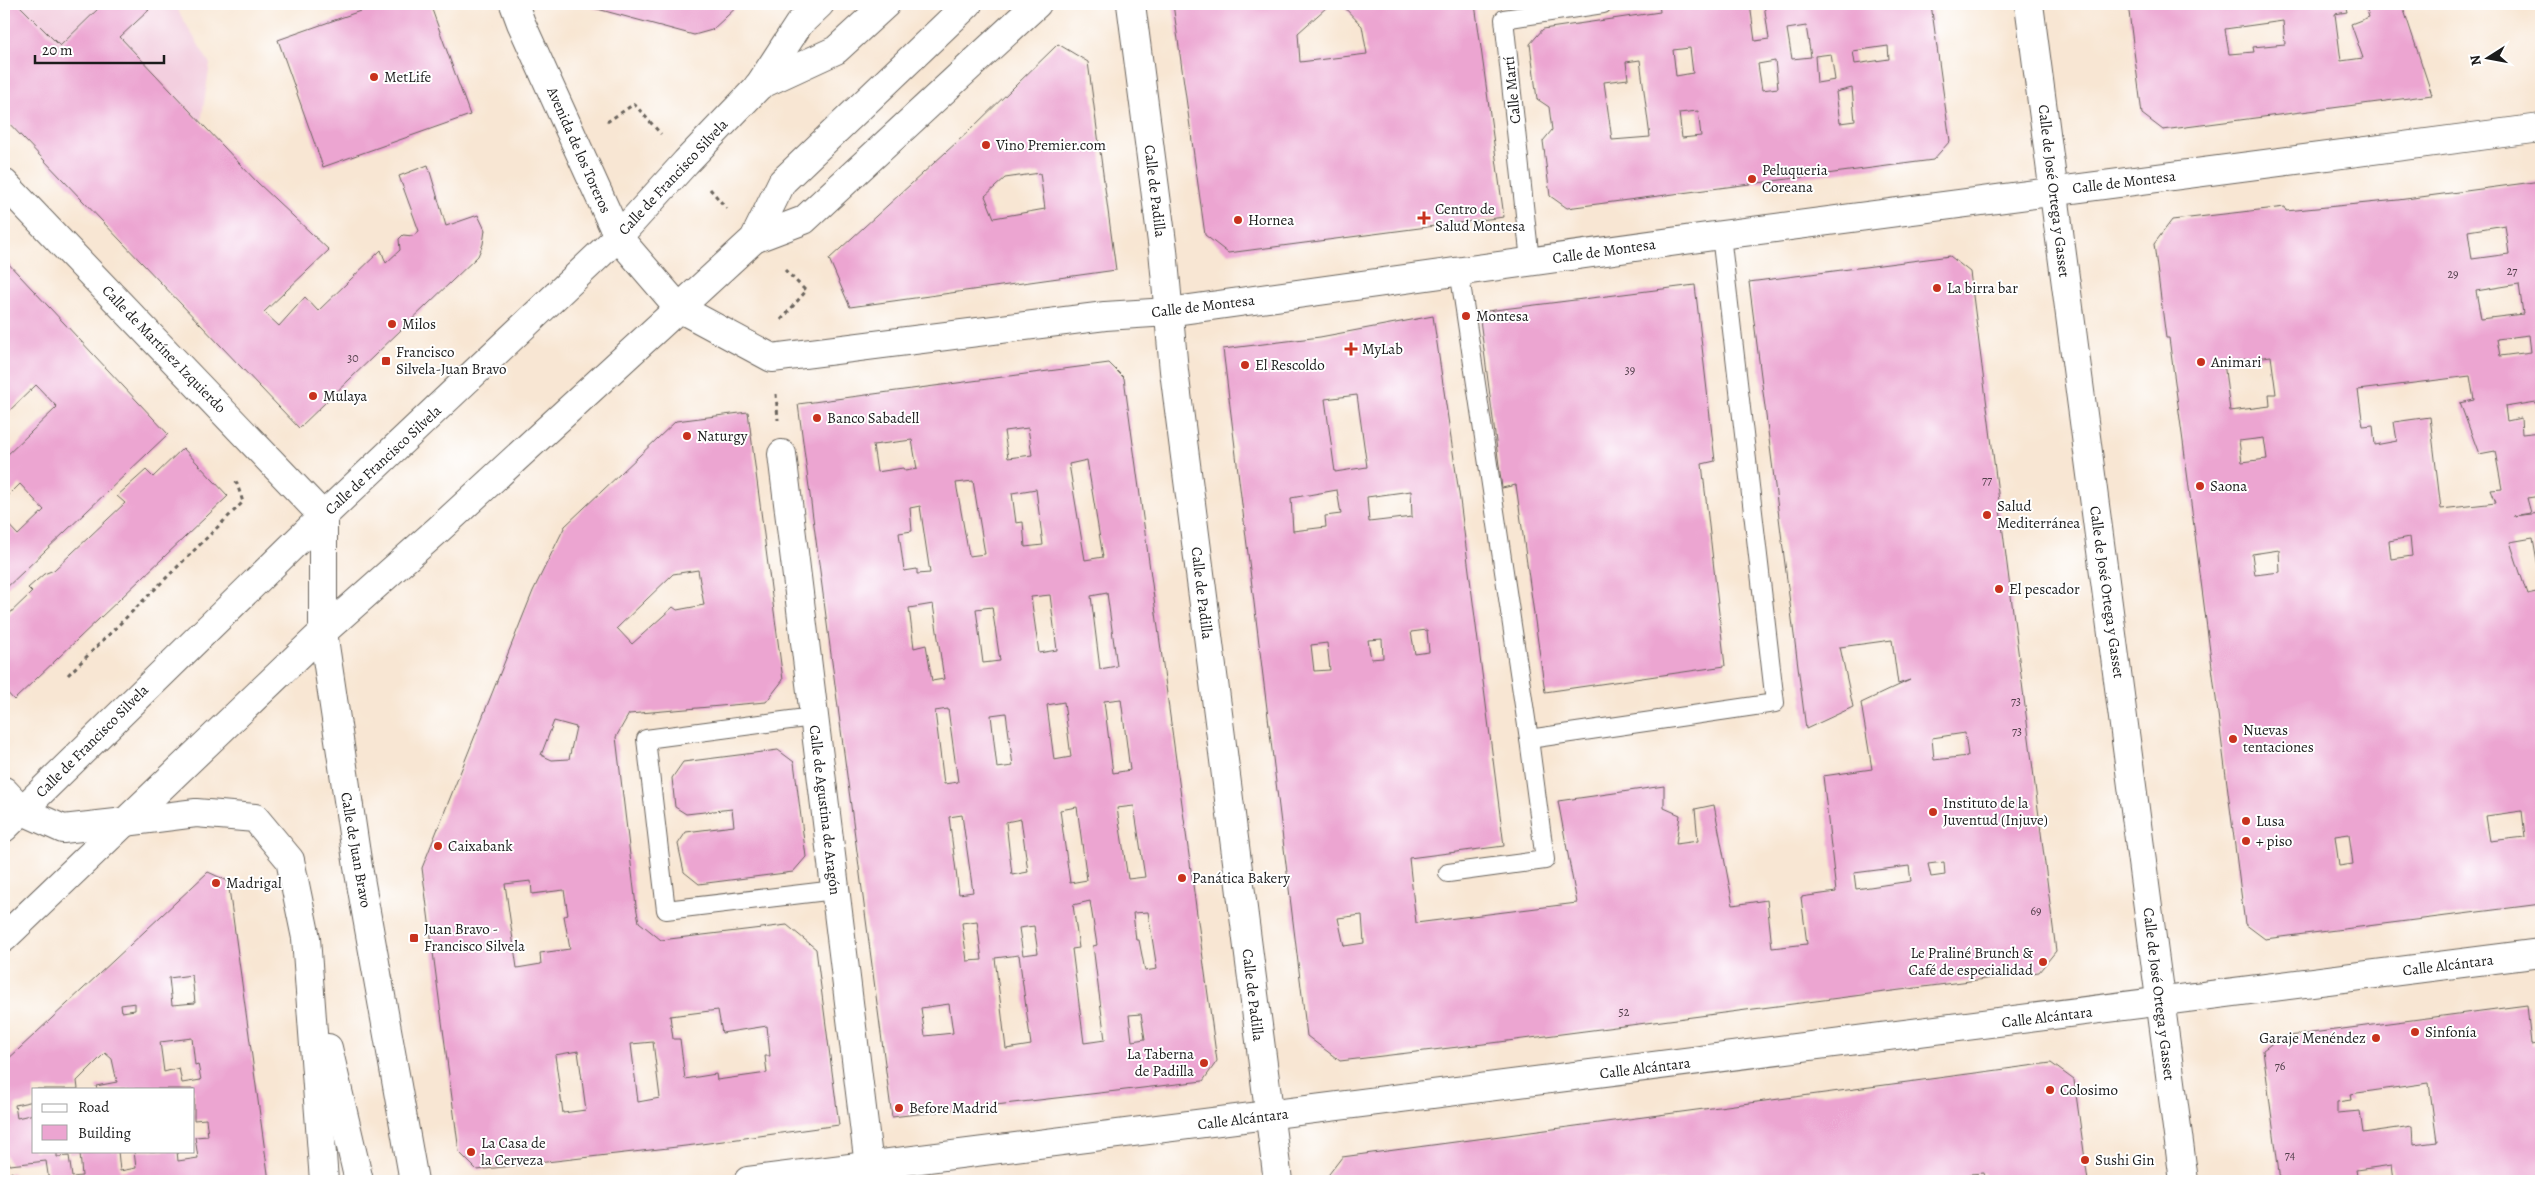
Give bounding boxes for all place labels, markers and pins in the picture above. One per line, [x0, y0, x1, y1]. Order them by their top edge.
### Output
place label: MetLife [384, 67, 432, 87]
marker: MetLife [368, 71, 380, 83]
place label: Vino Premier.com [995, 135, 1106, 155]
marker: Vino Premier.com [980, 139, 992, 151]
place label: Peluqueria Coreana [1762, 160, 1828, 197]
marker: Peluqueria Coreana [1746, 173, 1758, 185]
place label: Centro de Salud Montesa [1435, 199, 1525, 236]
place label: Hornea [1248, 210, 1294, 230]
marker: Centro de Salud Montesa [1417, 211, 1431, 225]
marker: Hornea [1232, 214, 1244, 226]
place label: La birra bar [1947, 278, 2018, 298]
marker: La birra bar [1931, 282, 1943, 294]
place label: Montesa [1476, 306, 1529, 326]
marker: Montesa [1460, 310, 1472, 322]
place label: Milos [402, 314, 436, 334]
marker: Milos [386, 318, 398, 330]
place label: MyLab [1362, 339, 1403, 359]
place label: Francisco Silvela-Juan Bravo [396, 342, 507, 379]
marker: MyLab [1344, 342, 1358, 356]
place label: Animari [2210, 352, 2261, 372]
marker: Francisco Silvela-Juan Bravo [380, 355, 392, 367]
place label: El Rescoldo [1255, 355, 1325, 375]
marker: Animari [2195, 356, 2207, 368]
marker: El Rescoldo [1239, 359, 1251, 371]
place label: Mulaya [323, 386, 367, 406]
marker: Mulaya [307, 390, 319, 402]
place label: Banco Sabadell [827, 408, 919, 428]
marker: Banco Sabadell [811, 412, 823, 424]
place label: Naturgy [697, 426, 748, 446]
marker: Naturgy [681, 430, 693, 442]
place label: Saona [2210, 476, 2247, 496]
marker: Saona [2194, 480, 2206, 492]
place label: Salud Mediterránea [1997, 496, 2080, 533]
marker: Salud Mediterránea [1981, 509, 1993, 521]
place label: El pescador [2009, 579, 2080, 599]
marker: El pescador [1993, 583, 2005, 595]
place label: Nuevas tentaciones [2243, 720, 2314, 757]
marker: Nuevas tentaciones [2227, 733, 2239, 745]
place label: Instituto de la Juventud (Injuve) [1943, 793, 2048, 830]
marker: Instituto de la Juventud (Injuve) [1927, 806, 1939, 818]
place label: Lusa [2256, 811, 2285, 831]
marker: Lusa [2240, 815, 2252, 827]
place label: + piso [2256, 831, 2292, 851]
marker: + piso [2240, 835, 2252, 847]
place label: Caixabank [448, 836, 513, 856]
marker: Caixabank [432, 840, 444, 852]
place label: Panática Bakery [1192, 868, 1290, 888]
marker: Panática Bakery [1176, 872, 1188, 884]
place label: Madrigal [226, 873, 282, 893]
marker: Madrigal [210, 877, 222, 889]
place label: Juan Bravo - Francisco Silvela [424, 919, 525, 956]
marker: Juan Bravo - Francisco Silvela [408, 932, 420, 944]
place label: Le Praliné Brunch & Café de especialidad [1909, 943, 2034, 980]
marker: Le Praliné Brunch & Café de especialidad [2037, 956, 2049, 968]
place label: Sinfonía [2425, 1022, 2477, 1042]
marker: Sinfonía [2409, 1026, 2421, 1038]
place label: Garaje Menéndez [2259, 1028, 2366, 1048]
marker: Garaje Menéndez [2370, 1032, 2382, 1044]
place label: La Taberna de Padilla [1127, 1044, 1194, 1081]
marker: La Taberna de Padilla [1198, 1057, 1210, 1069]
place label: Colosimo [2060, 1080, 2118, 1100]
marker: Colosimo [2044, 1084, 2056, 1096]
place label: Before Madrid [909, 1098, 999, 1118]
marker: Before Madrid [893, 1102, 905, 1114]
place label: La Casa de la Cerveza [481, 1133, 546, 1170]
marker: La Casa de la Cerveza [465, 1146, 477, 1158]
place label: Sushi Gin [2095, 1150, 2154, 1170]
marker: Sushi Gin [2079, 1154, 2091, 1166]

